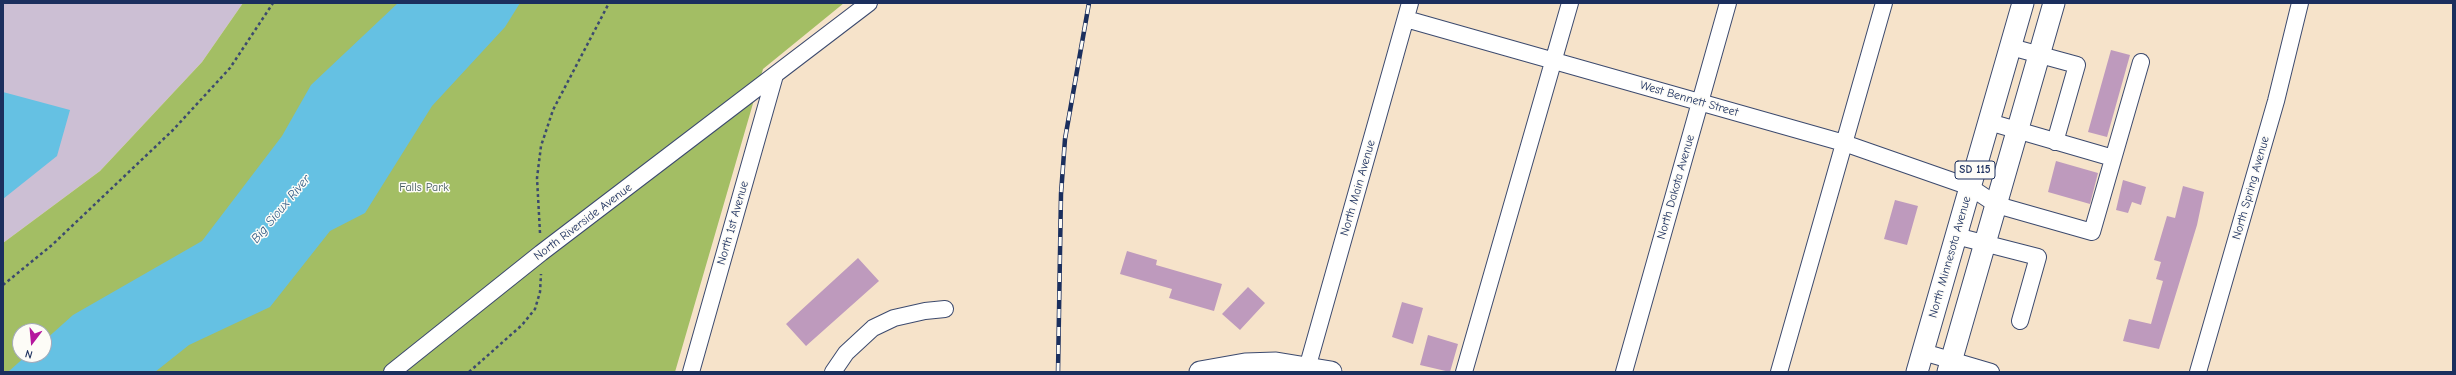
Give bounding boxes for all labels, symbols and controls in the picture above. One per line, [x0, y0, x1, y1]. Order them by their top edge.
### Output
street label: West Bennett Street [1638, 78, 1740, 120]
street label: North Dakota Avenue [1654, 133, 1698, 241]
street label: North Spring Avenue [2229, 135, 2273, 241]
street label: North Main Avenue [1337, 138, 1379, 238]
road number: SD 115 [1955, 161, 1995, 179]
water label: Big Sioux River [248, 172, 314, 246]
street label: North 1st Avenue [714, 179, 752, 267]
street label: North Riverside Avenue [531, 180, 635, 264]
park label: Falls Park [399, 181, 449, 195]
street label: North Minnesota Avenue [1926, 194, 1974, 320]
north arrow [12, 323, 52, 363]
text: N [24, 347, 34, 361]

